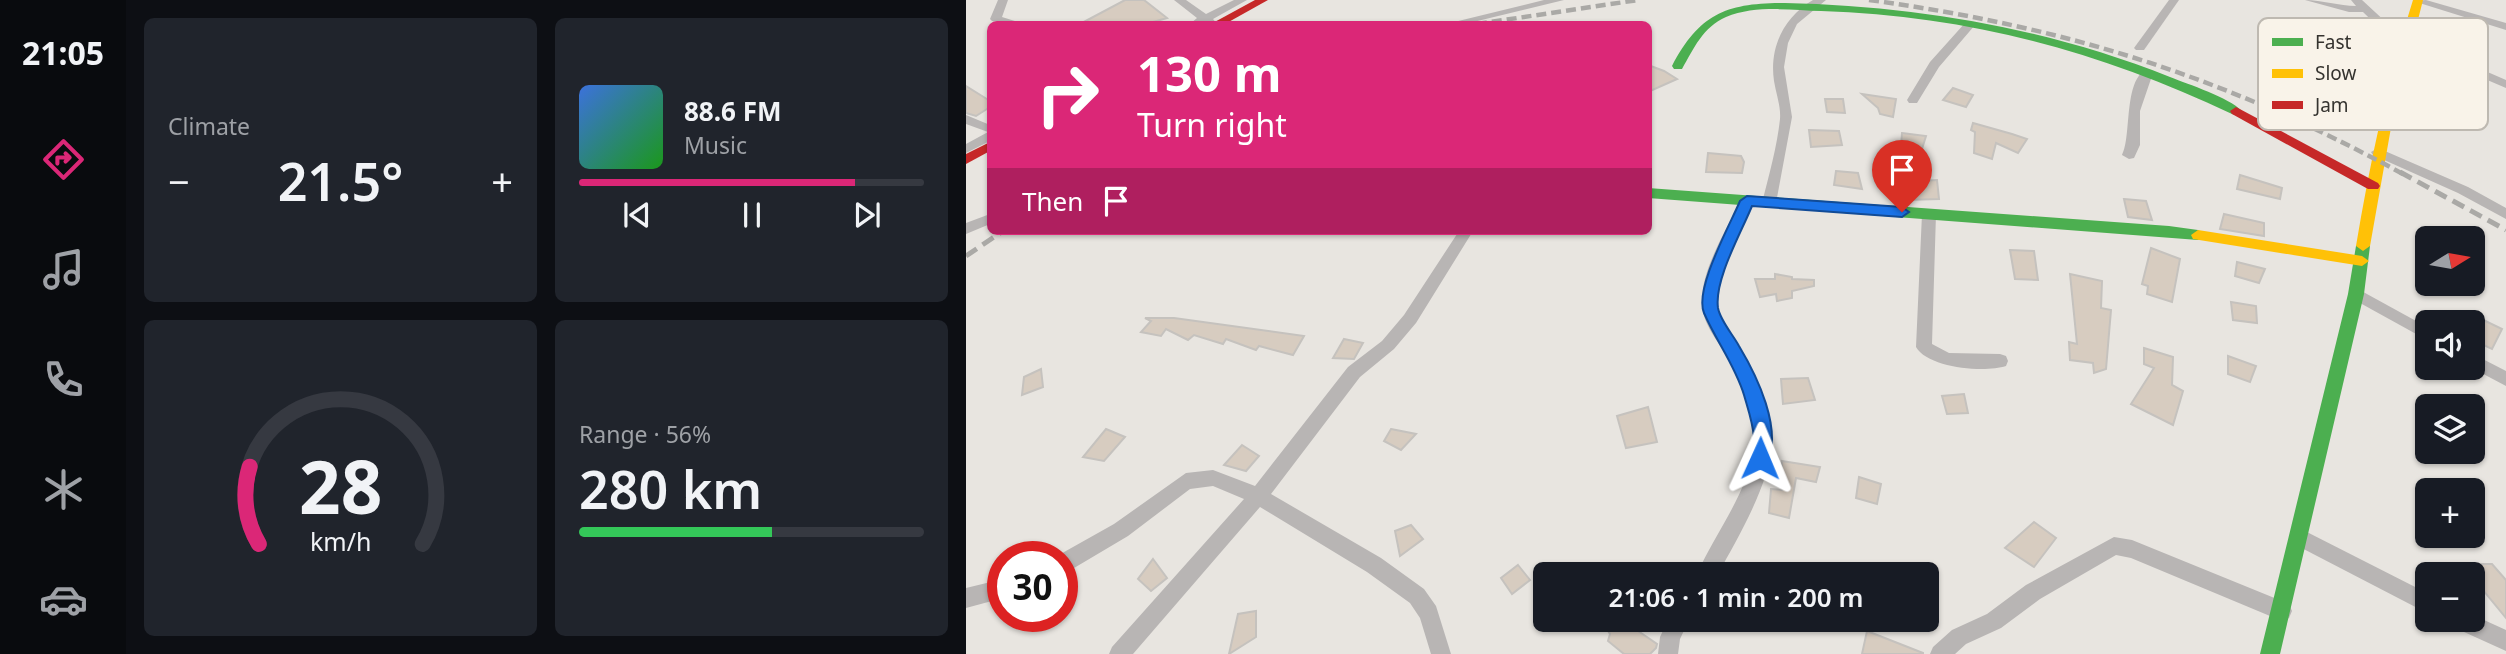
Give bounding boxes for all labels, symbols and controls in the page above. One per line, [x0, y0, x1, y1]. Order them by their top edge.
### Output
legend [2258, 18, 2488, 130]
text: Fast [2315, 29, 2352, 55]
text: 21:05 [22, 31, 104, 74]
text: 130 m [1137, 40, 1282, 106]
icon: right [1022, 49, 1113, 140]
text: Slow [2315, 60, 2356, 86]
text: Jam [2313, 92, 2349, 118]
text: 88.6 FM [684, 93, 781, 129]
text: Turn right [1137, 103, 1287, 146]
text: Climate [168, 110, 250, 142]
text: Music [684, 129, 747, 161]
icon: directions [39, 135, 88, 184]
pin [1872, 140, 1932, 212]
text: 21.5° [278, 145, 403, 216]
icon: arrive [1883, 151, 1921, 189]
text: − [168, 155, 190, 207]
text: + [491, 155, 513, 207]
icon: arrive [1097, 182, 1135, 220]
text: Then [1022, 183, 1083, 219]
icon: previous [618, 196, 656, 234]
icon: pause [733, 196, 771, 234]
icon: next [848, 196, 886, 234]
north arrow [2415, 226, 2485, 296]
map controls [2415, 226, 2485, 632]
icon: music [39, 245, 88, 294]
button: sound [2415, 310, 2485, 380]
icon: phone [39, 355, 88, 404]
button: layers [2415, 394, 2485, 464]
text: Range · 56% [579, 418, 711, 450]
position arrow [1723, 421, 1797, 495]
text: 28 [299, 436, 382, 535]
text: 280 km [579, 453, 762, 524]
icon: climate [39, 465, 88, 514]
button: + [2415, 478, 2485, 548]
text: km/h [310, 524, 371, 558]
speed limit sign: 30 [987, 541, 1078, 632]
button: − [2415, 562, 2485, 632]
icon: car [39, 575, 88, 624]
text: 21:06 · 1 min · 200 m [1609, 579, 1863, 615]

